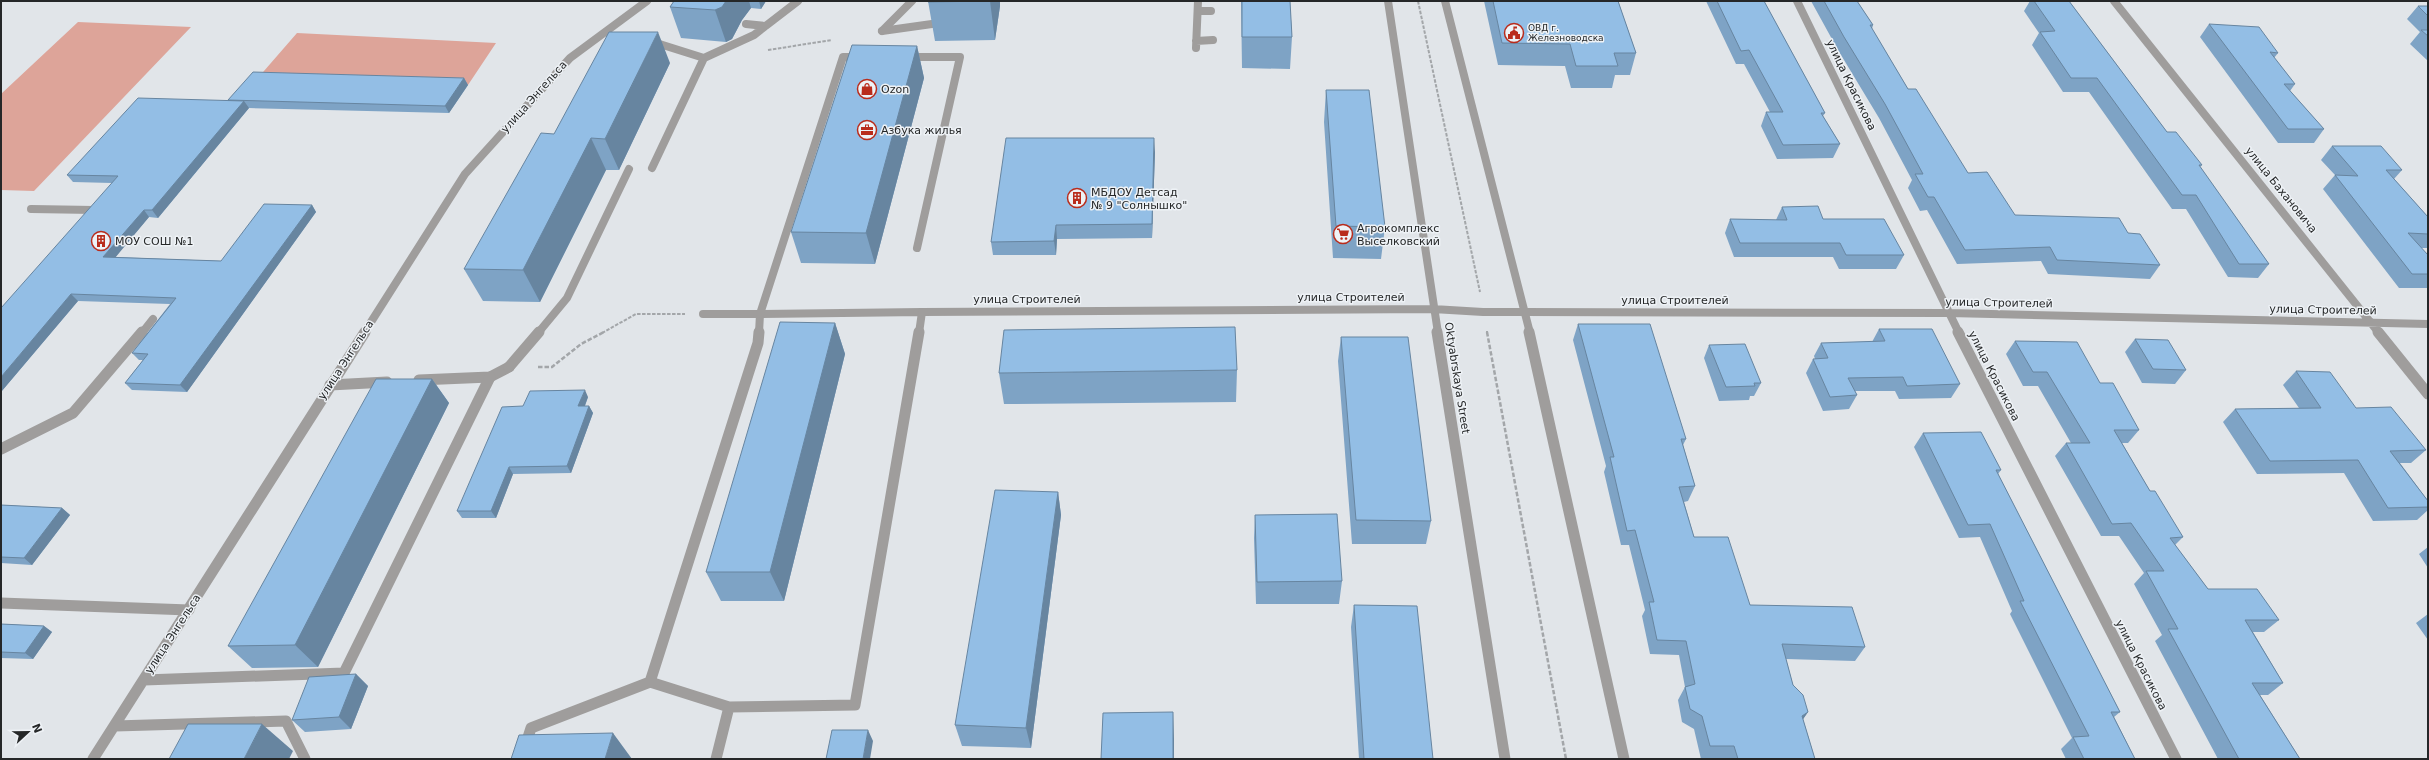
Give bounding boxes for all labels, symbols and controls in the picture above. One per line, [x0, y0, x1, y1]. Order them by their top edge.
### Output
public building icon: ОВД г. Железноводска [1503, 22, 1525, 44]
place label: ОВД г. Железноводска [1528, 23, 1604, 43]
street label: улица Красикова [1823, 37, 1879, 133]
street label: улица Энгельса [498, 58, 570, 136]
shop icon: Ozon [856, 78, 878, 100]
place label: Ozon [881, 83, 909, 96]
office icon: Азбука жилья [856, 119, 878, 141]
place label: Азбука жилья [881, 124, 962, 137]
street label: улица Бахановича [2242, 144, 2320, 236]
place label: МБДОУ Детсад № 9 "Солнышко" [1091, 186, 1187, 212]
building icon: МБДОУ Детсад № 9 "Солнышко" [1066, 187, 1088, 209]
place label: Агрокомплекс Выселковский [1357, 222, 1440, 248]
supermarket icon: Агрокомплекс Выселковский [1332, 223, 1354, 245]
building icon: МОУ СОШ №1 [90, 230, 112, 252]
place label: МОУ СОШ №1 [115, 235, 193, 248]
street label: улица Строителей [1297, 291, 1405, 304]
street label: улица Строителей [973, 293, 1081, 306]
street label: улица Строителей [1621, 294, 1729, 307]
street label: улица Строителей [1945, 296, 2053, 310]
street label: улица Строителей [2269, 303, 2377, 317]
street label: улица Энгельса [315, 318, 377, 402]
street label: Oktyabrskaya Street [1442, 321, 1472, 435]
street label: улица Красикова [1966, 329, 2022, 423]
street label: улица Энгельса [142, 592, 204, 676]
street label: улица Красикова [2113, 618, 2169, 712]
north arrow [8, 712, 48, 752]
text: N [29, 722, 45, 735]

